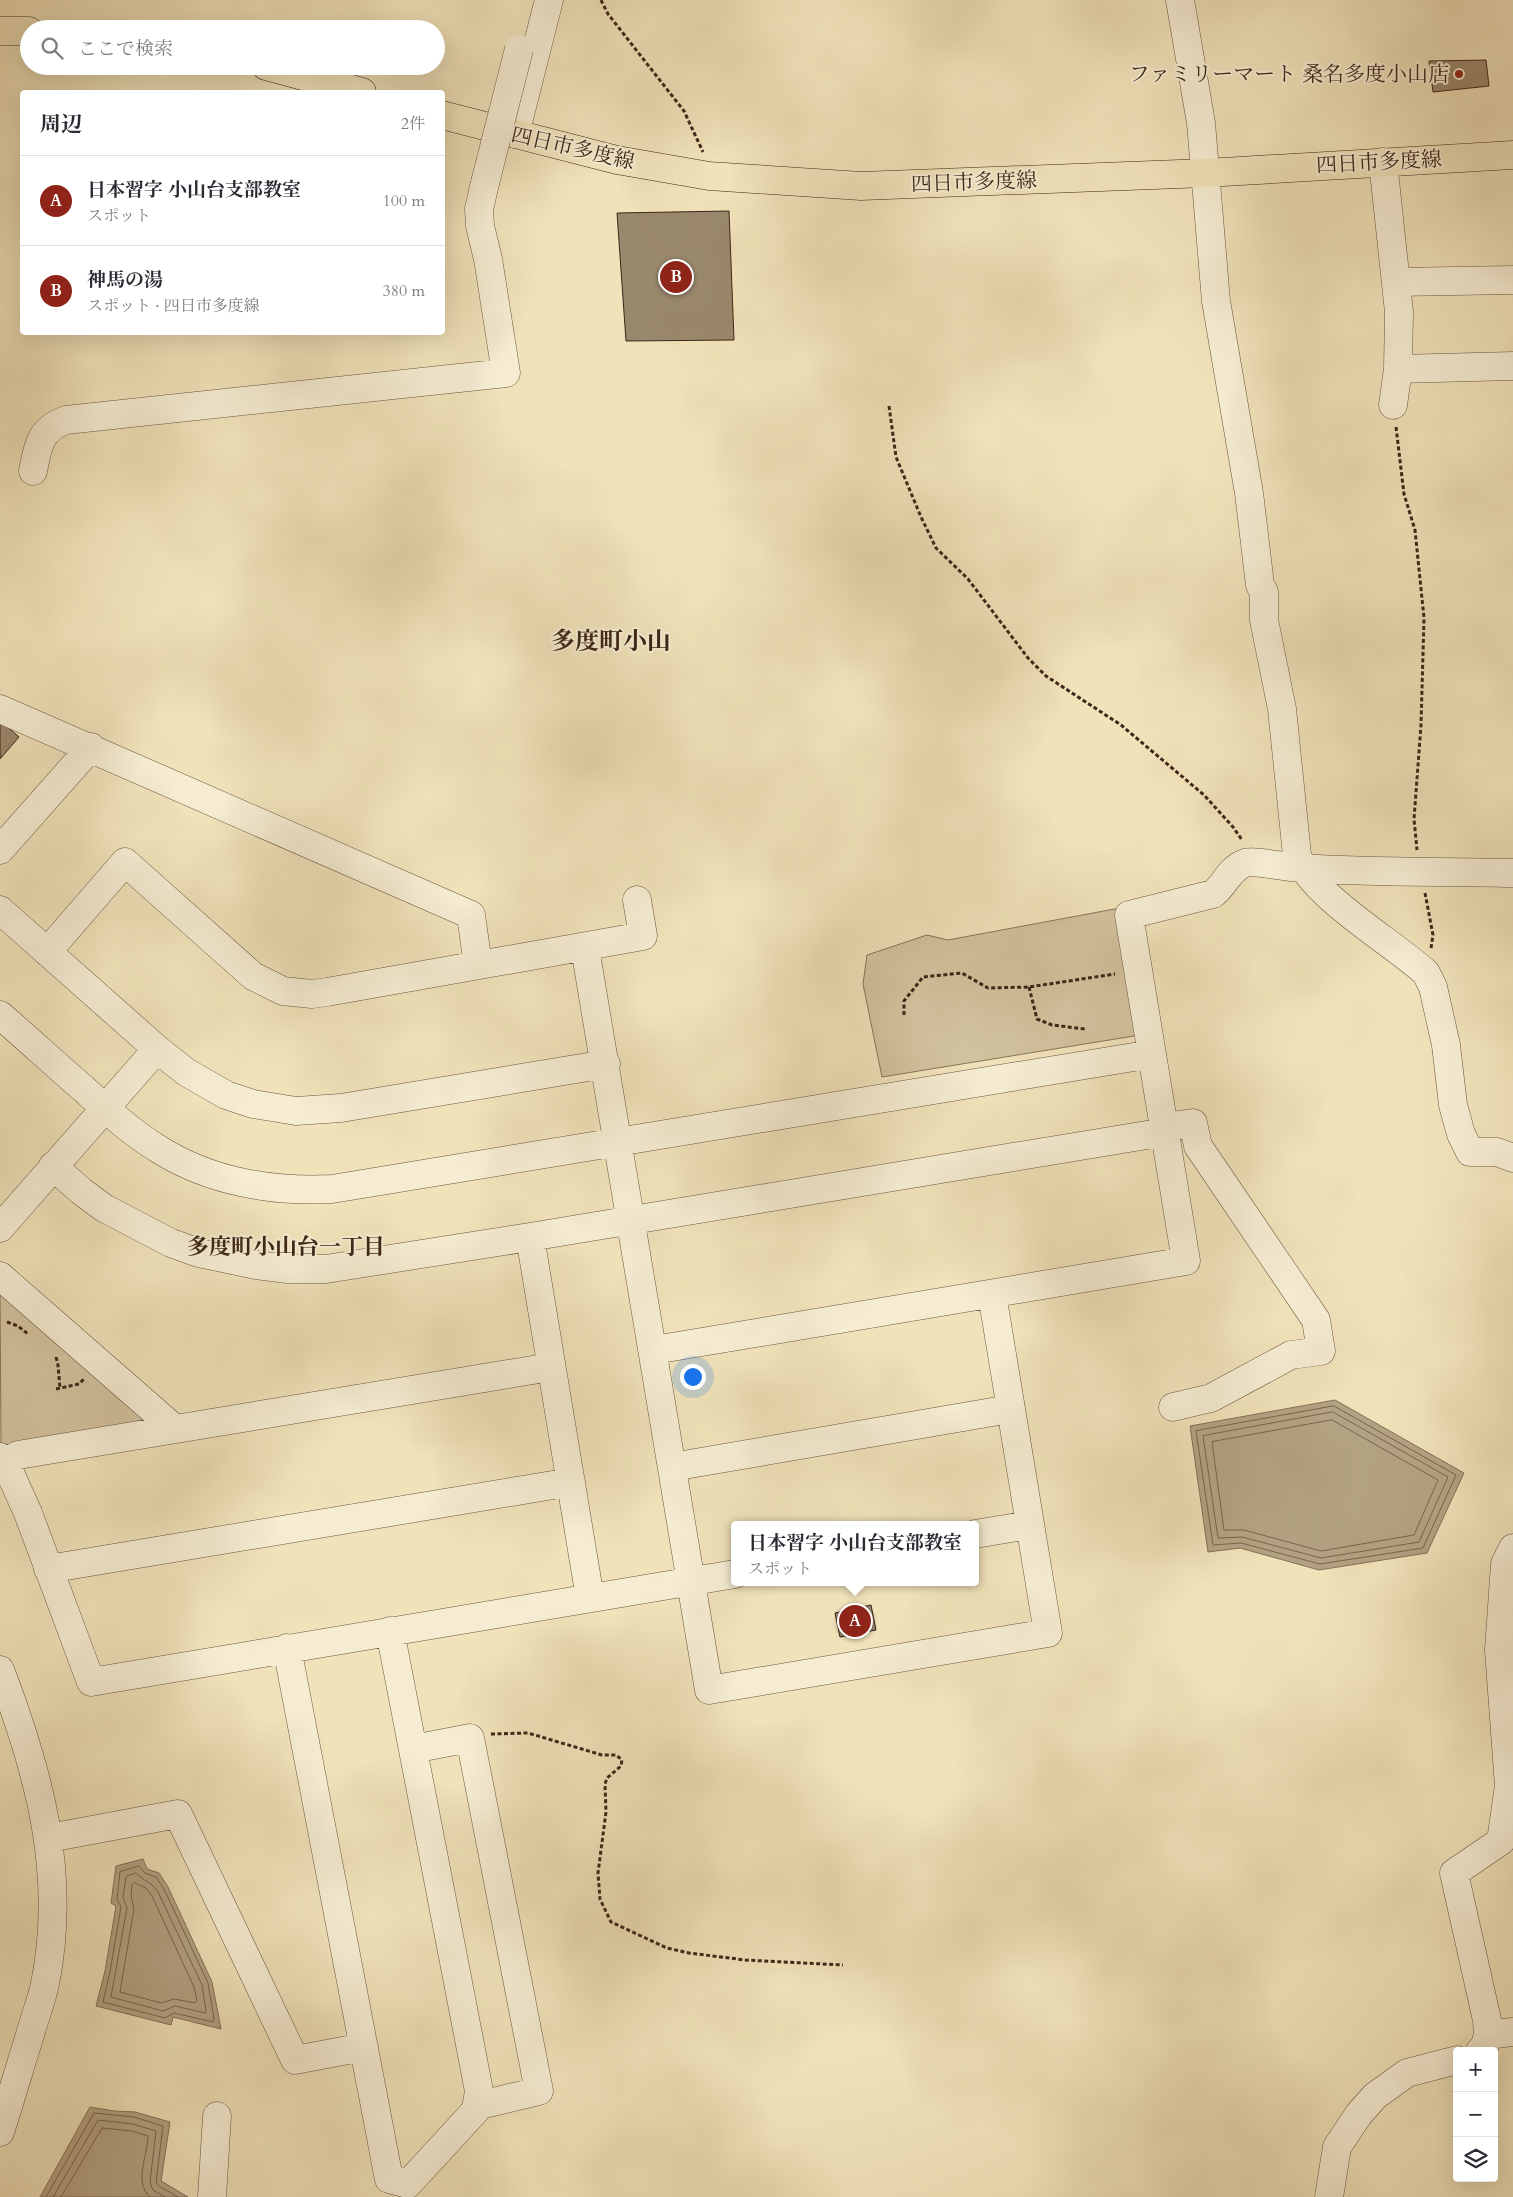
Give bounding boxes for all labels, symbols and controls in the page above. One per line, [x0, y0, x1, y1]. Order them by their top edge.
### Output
search box [20, 20, 445, 75]
icon: search [38, 34, 66, 62]
text: ここで検索 [78, 36, 173, 62]
place label: ファミリーマート 桑名多度小山店 [1129, 60, 1449, 89]
marker: ファミリーマート 桑名多度小山店 [1453, 68, 1465, 80]
text: 周辺 [40, 110, 82, 139]
text: 2件 [401, 113, 425, 135]
street label: 四日市多度線 [508, 120, 638, 177]
street label: 四日市多度線 [1315, 145, 1443, 180]
street label: 四日市多度線 [911, 166, 1037, 199]
text: 日本習字 小山台支部教室 [87, 177, 301, 203]
text: A [50, 190, 62, 212]
text: 100 m [383, 190, 425, 212]
text: スポット [87, 205, 151, 227]
pin: B [660, 258, 692, 296]
text: 神馬の湯 [87, 267, 163, 293]
text: B [50, 280, 62, 302]
text: 380 m [383, 280, 425, 302]
text: スポット · 四日市多度線 [87, 295, 260, 317]
district label: 多度町小山 [551, 625, 671, 658]
district label: 多度町小山台一丁目 [187, 1232, 385, 1262]
your location [680, 1364, 706, 1390]
popup [731, 1521, 979, 1586]
text: 日本習字 小山台支部教室 [748, 1530, 962, 1556]
text: スポット [748, 1558, 812, 1580]
pin: A [839, 1602, 871, 1640]
map controls [1453, 2047, 1498, 2182]
button: + [1453, 2047, 1498, 2092]
button: − [1453, 2092, 1498, 2137]
button: layers [1453, 2137, 1498, 2182]

